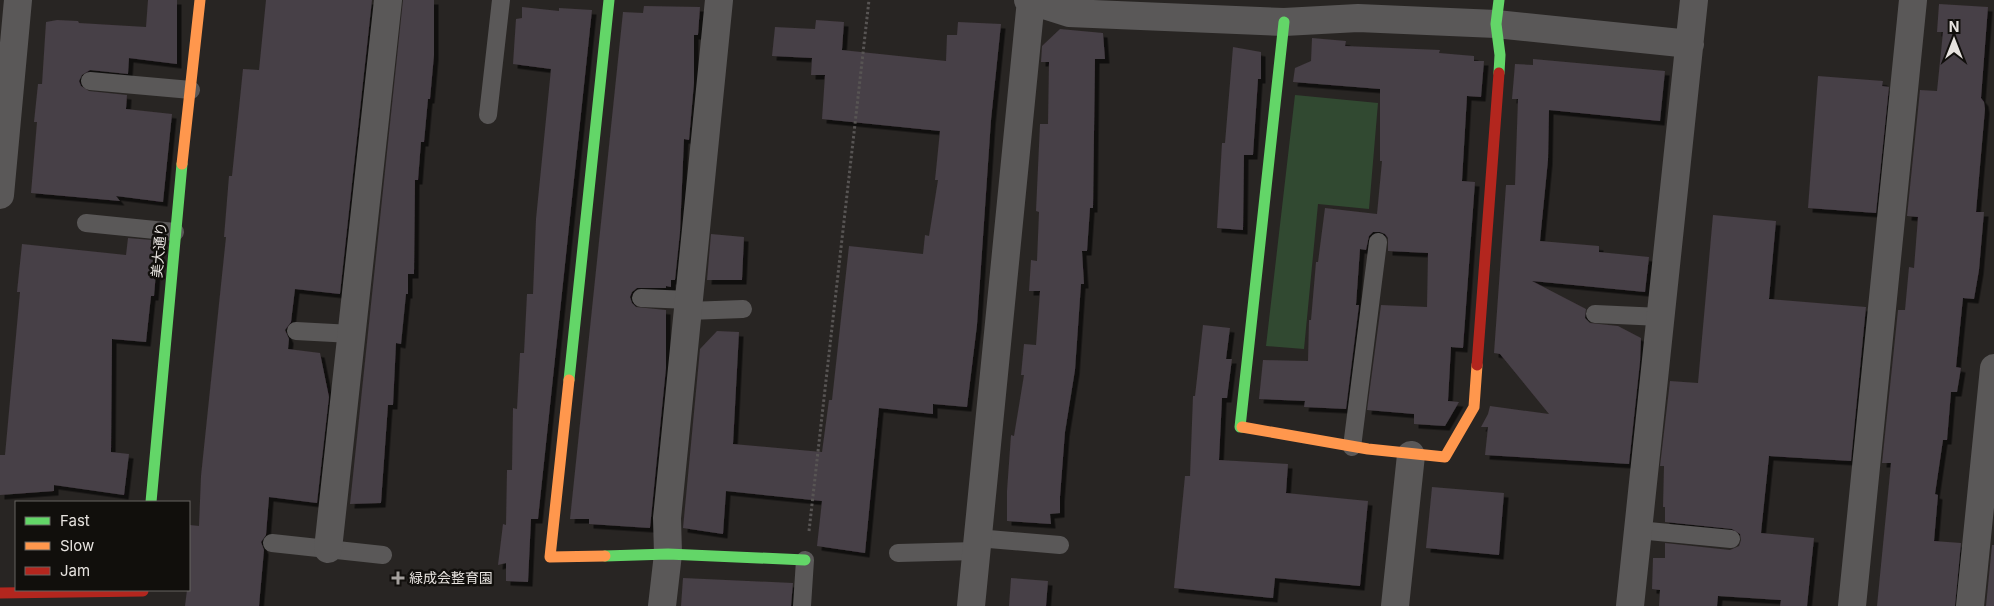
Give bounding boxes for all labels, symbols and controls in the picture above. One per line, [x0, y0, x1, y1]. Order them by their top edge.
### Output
north arrow [1929, 15, 1979, 65]
text: N [1949, 18, 1959, 35]
street label: 美大通り [148, 221, 169, 279]
legend [15, 501, 190, 591]
text: Fast [60, 511, 90, 530]
text: Slow [60, 536, 94, 555]
text: Jam [60, 561, 90, 580]
place label: 緑成会整育園 [409, 569, 493, 586]
marker: 緑成会整育園 [391, 571, 405, 585]

